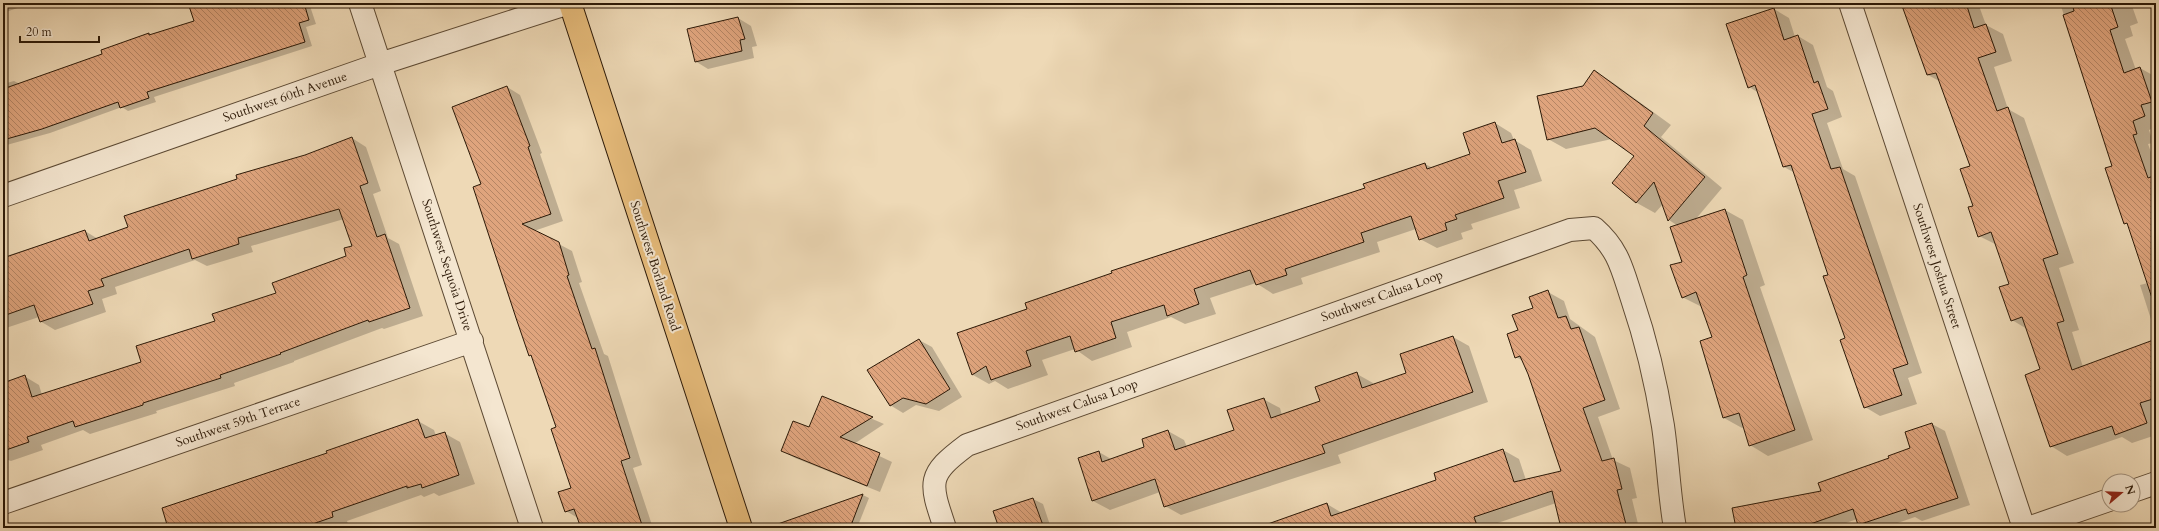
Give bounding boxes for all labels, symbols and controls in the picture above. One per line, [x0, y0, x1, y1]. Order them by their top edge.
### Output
scale bar [20, 18, 99, 44]
text: 20 m [26, 24, 53, 40]
street label: Southwest 60th Avenue [220, 67, 350, 127]
street label: Southwest Sequoia Drive [417, 197, 477, 333]
street label: Southwest Borland Road [625, 199, 685, 334]
street label: Southwest Joshua Street [1908, 201, 1966, 331]
street label: Southwest Calusa Loop [1319, 266, 1446, 326]
street label: Southwest Calusa Loop [1014, 375, 1141, 435]
street label: Southwest 59th Terrace [173, 392, 303, 452]
north arrow [2101, 473, 2141, 513]
text: N [2121, 483, 2139, 497]

